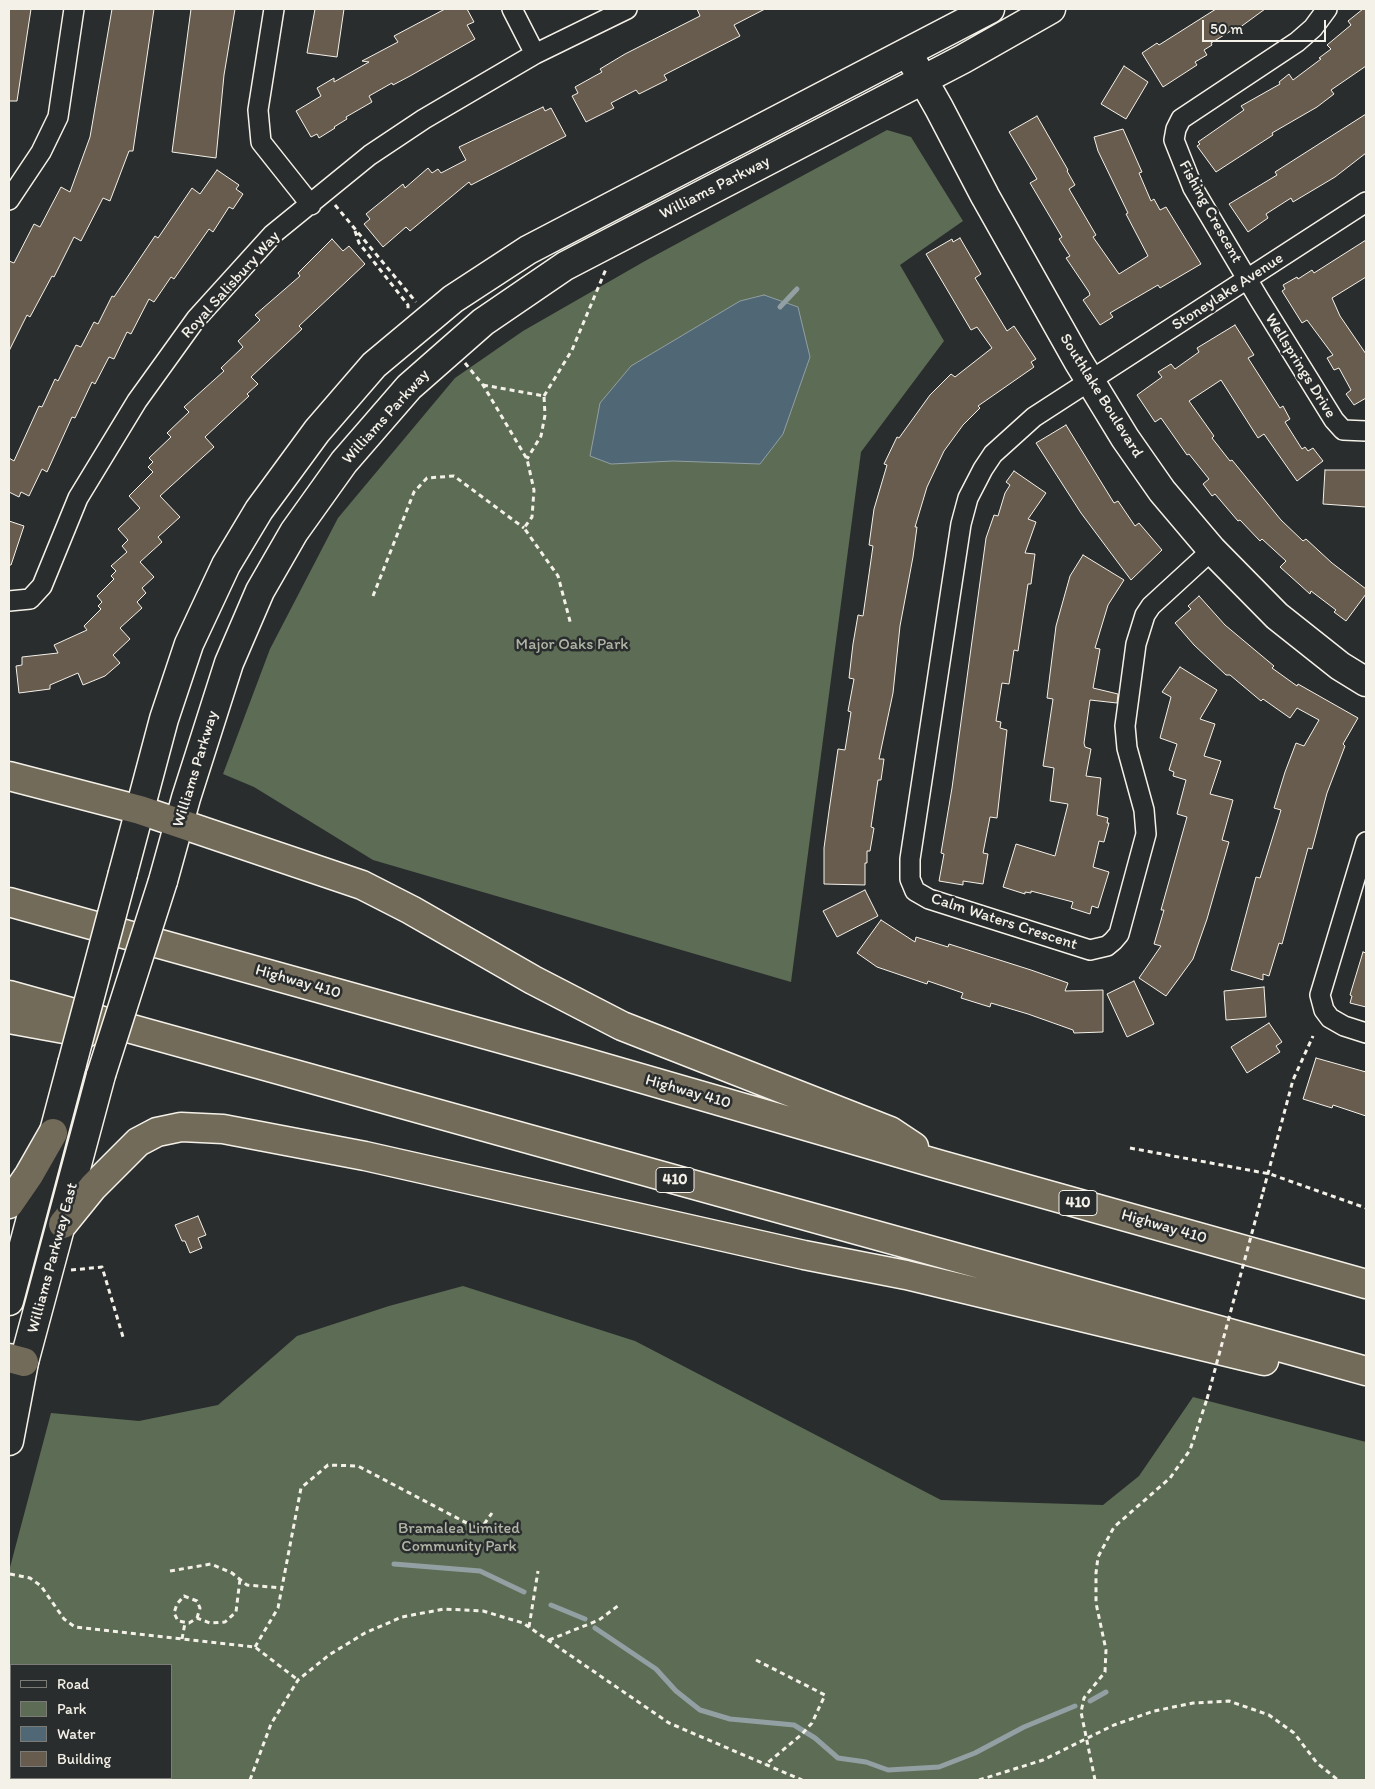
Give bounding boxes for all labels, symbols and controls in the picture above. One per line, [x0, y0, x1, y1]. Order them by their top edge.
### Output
scale bar [1205, 10, 1329, 42]
text: 50 m [1210, 20, 1243, 38]
street label: Williams Parkway [657, 152, 773, 224]
street label: Fishing Crescent [1174, 158, 1246, 266]
street label: Royal Salisbury Way [178, 227, 284, 343]
street label: Stoneylake Avenue [1169, 249, 1287, 335]
street label: Wellsprings Drive [1260, 310, 1340, 422]
street label: Southlake Boulevard [1055, 330, 1147, 462]
street label: Williams Parkway [338, 366, 434, 468]
park label: Major Oaks Park [516, 635, 628, 655]
street label: Williams Parkway [169, 708, 223, 830]
street label: Calm Waters Crescent [928, 889, 1080, 955]
street label: Highway 410 [253, 961, 343, 1003]
street label: Highway 410 [643, 1071, 733, 1113]
road number: 410 [656, 1168, 694, 1192]
street label: Williams Parkway East [24, 1181, 82, 1335]
road number: 410 [1059, 1190, 1097, 1216]
street label: Highway 410 [1119, 1206, 1209, 1248]
park label: Bramalea Limited Community Park [398, 1519, 520, 1557]
legend [10, 1664, 172, 1779]
text: Road [57, 1675, 89, 1693]
text: Park [57, 1700, 87, 1718]
text: Water [57, 1725, 95, 1743]
text: Building [57, 1750, 111, 1768]

